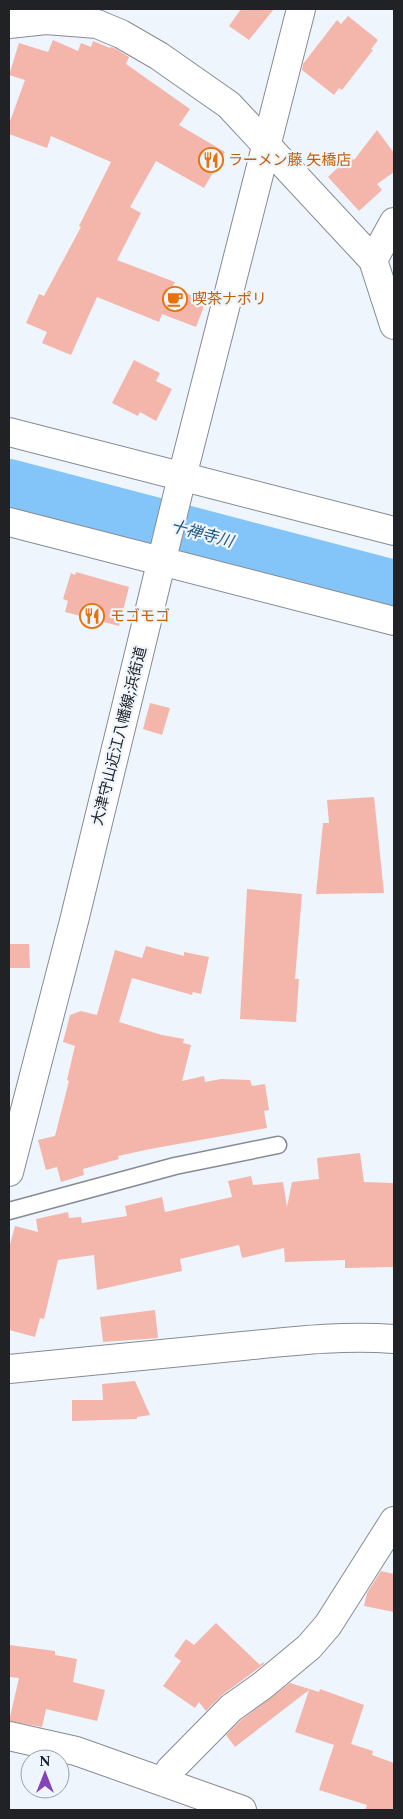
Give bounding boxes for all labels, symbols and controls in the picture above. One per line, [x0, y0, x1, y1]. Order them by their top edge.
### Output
restaurant icon: ラーメン藤 矢橋店 [198, 147, 224, 173]
place label: ラーメン藤 矢橋店 [228, 149, 351, 172]
cafe icon: 喫茶ナポリ [162, 286, 188, 312]
place label: 喫茶ナポリ [192, 288, 267, 311]
water label: 十禅寺川 [168, 514, 238, 554]
restaurant icon: モゴモゴ [79, 603, 105, 629]
place label: モゴモゴ [110, 605, 170, 628]
street label: 大津守山近江八幡線;浜街道 [86, 644, 153, 828]
north arrow [20, 1749, 70, 1799]
text: N [39, 1751, 51, 1772]

